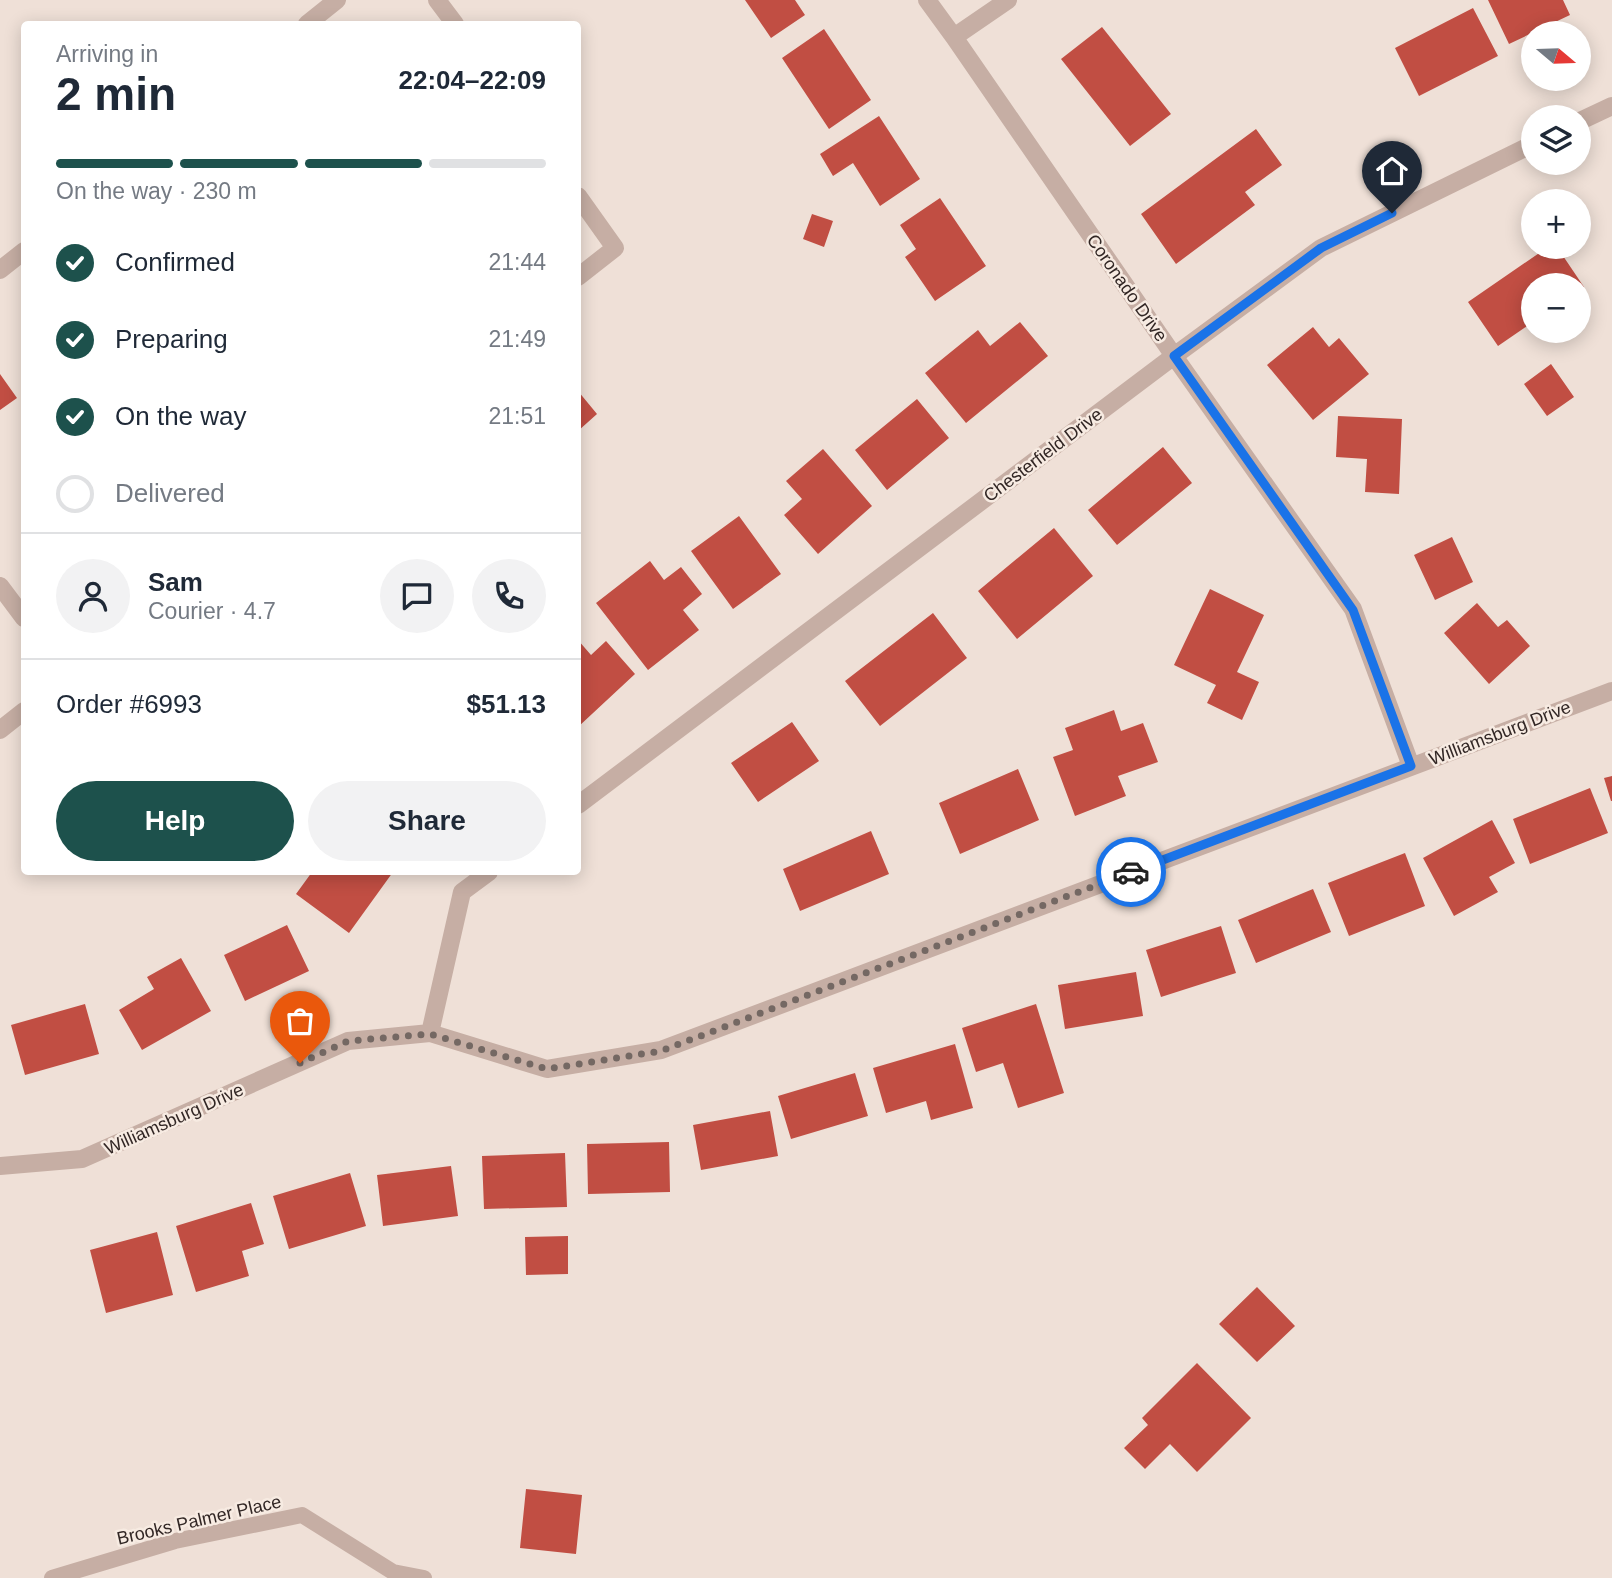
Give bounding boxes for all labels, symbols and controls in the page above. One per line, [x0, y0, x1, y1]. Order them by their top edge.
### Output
north arrow [1521, 21, 1591, 91]
map controls [1521, 21, 1591, 343]
text: Arriving in [56, 41, 158, 67]
text: 22:04–22:09 [399, 65, 546, 95]
text: 2 min [56, 68, 176, 120]
button: layers [1521, 105, 1591, 175]
pin [1362, 141, 1422, 213]
icon: home [1373, 152, 1411, 190]
text: On the way · 230 m [56, 178, 257, 204]
button: + [1521, 189, 1591, 259]
street label: Coronado Drive [1083, 231, 1171, 345]
icon: check [56, 244, 94, 282]
text: Confirmed [115, 247, 235, 277]
text: 21:44 [488, 249, 546, 275]
button: − [1521, 273, 1591, 343]
icon: check [56, 321, 94, 359]
text: Preparing [115, 324, 228, 354]
text: 21:49 [488, 326, 546, 352]
icon: check [56, 398, 94, 436]
text: On the way [115, 401, 247, 431]
text: 21:51 [488, 403, 546, 429]
street label: Chesterfield Drive [980, 404, 1106, 506]
text: Delivered [115, 478, 225, 508]
button: person [56, 559, 130, 633]
button: chat [380, 559, 454, 633]
button: phone [472, 559, 546, 633]
text: Sam [148, 567, 203, 597]
text: Courier · 4.7 [148, 598, 276, 624]
text: Order #6993 [56, 689, 202, 719]
text: $51.13 [466, 689, 546, 719]
street label: Williamsburg Drive [1426, 697, 1574, 769]
button: Help [56, 781, 294, 861]
button: Share [308, 781, 546, 861]
courier [1096, 837, 1166, 907]
icon: car [1112, 853, 1150, 891]
pin [270, 991, 330, 1063]
icon: bag [281, 1002, 319, 1040]
street label: Williamsburg Drive [101, 1079, 247, 1159]
street label: Brooks Palmer Place [115, 1491, 283, 1549]

